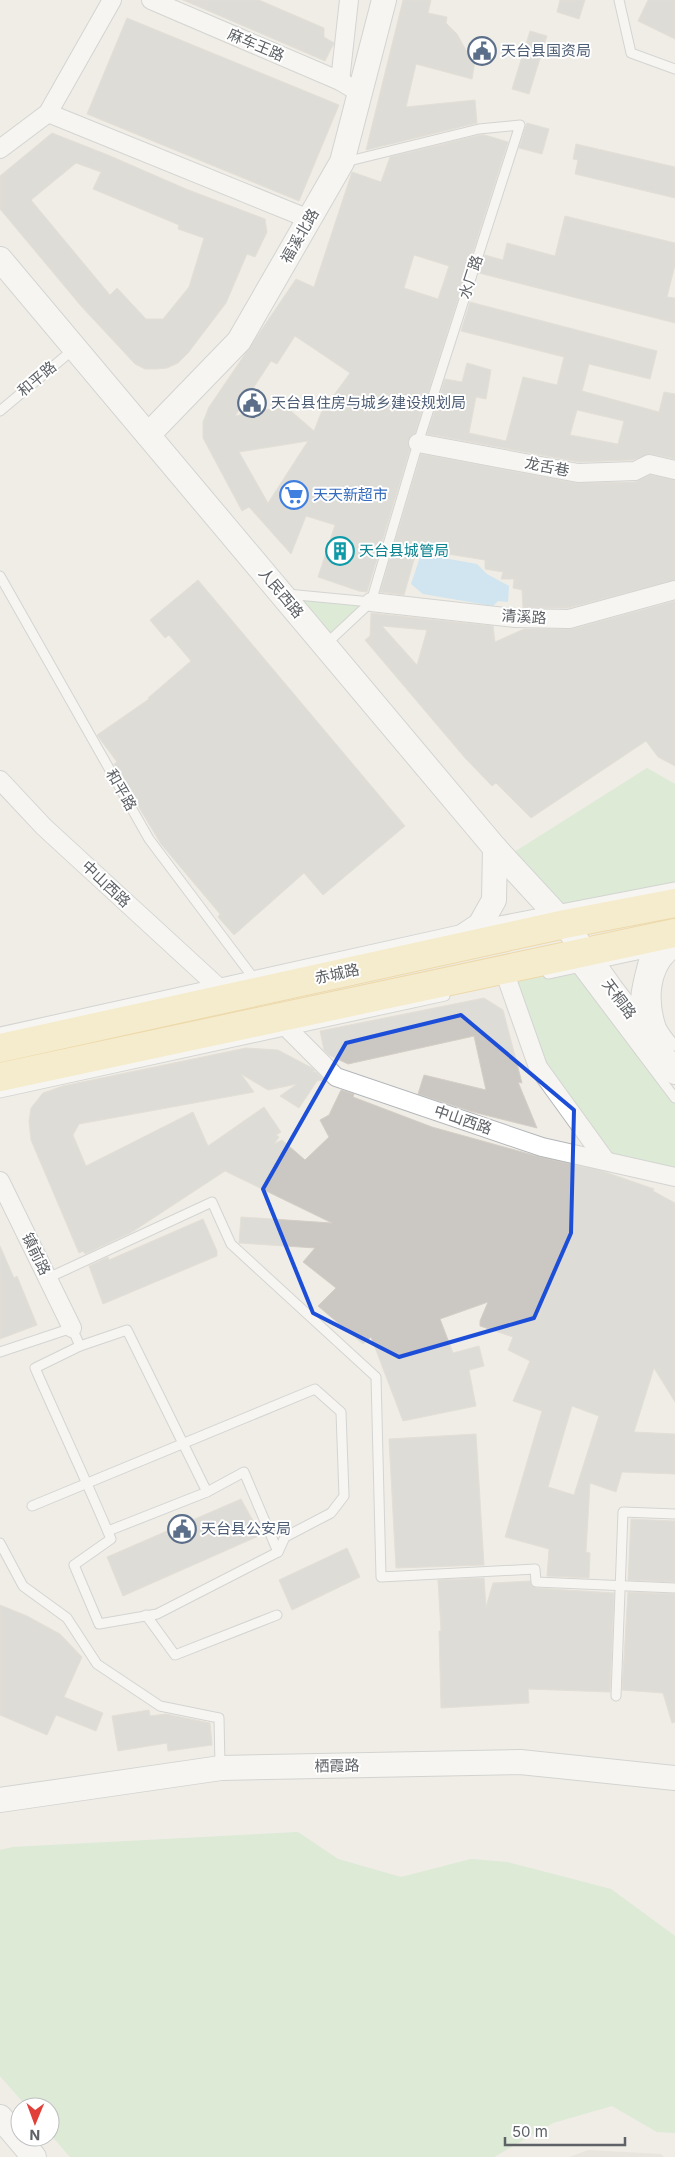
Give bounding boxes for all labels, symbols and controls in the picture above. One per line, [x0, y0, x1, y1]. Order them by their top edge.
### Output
street label: 麻车王路 [225, 24, 288, 65]
public building icon: 天台县国资局 [467, 36, 497, 66]
place label: 天台县国资局 [501, 41, 591, 60]
street label: 福溪北路 [276, 205, 323, 266]
street label: 水厂路 [455, 253, 487, 301]
street label: 和平路 [13, 357, 60, 400]
public building icon: 天台县住房与城乡建设规划局 [237, 388, 267, 418]
place label: 天台县住房与城乡建设规划局 [271, 393, 466, 412]
street label: 龙舌巷 [523, 453, 571, 480]
supermarket icon: 天天新超市 [279, 480, 309, 510]
place label: 天天新超市 [313, 485, 388, 504]
building icon: 天台县城管局 [325, 536, 355, 566]
place label: 天台县城管局 [359, 541, 449, 560]
street label: 人民西路 [255, 564, 308, 622]
street label: 清溪路 [501, 606, 547, 627]
street label: 和平路 [102, 766, 141, 814]
street label: 中山西路 [78, 856, 135, 911]
street label: 赤城路 [313, 960, 361, 987]
street label: 天桐路 [598, 975, 641, 1022]
street label: 中山西路 [432, 1101, 495, 1138]
street label: 镇前路 [18, 1229, 55, 1278]
public building icon: 天台县公安局 [167, 1514, 197, 1544]
place label: 天台县公安局 [201, 1519, 291, 1538]
street label: 栖霞路 [314, 1756, 360, 1775]
north arrow [10, 2097, 60, 2147]
scale bar [505, 2114, 625, 2146]
text: 50 m [512, 2122, 548, 2141]
text: N [29, 2127, 40, 2144]

